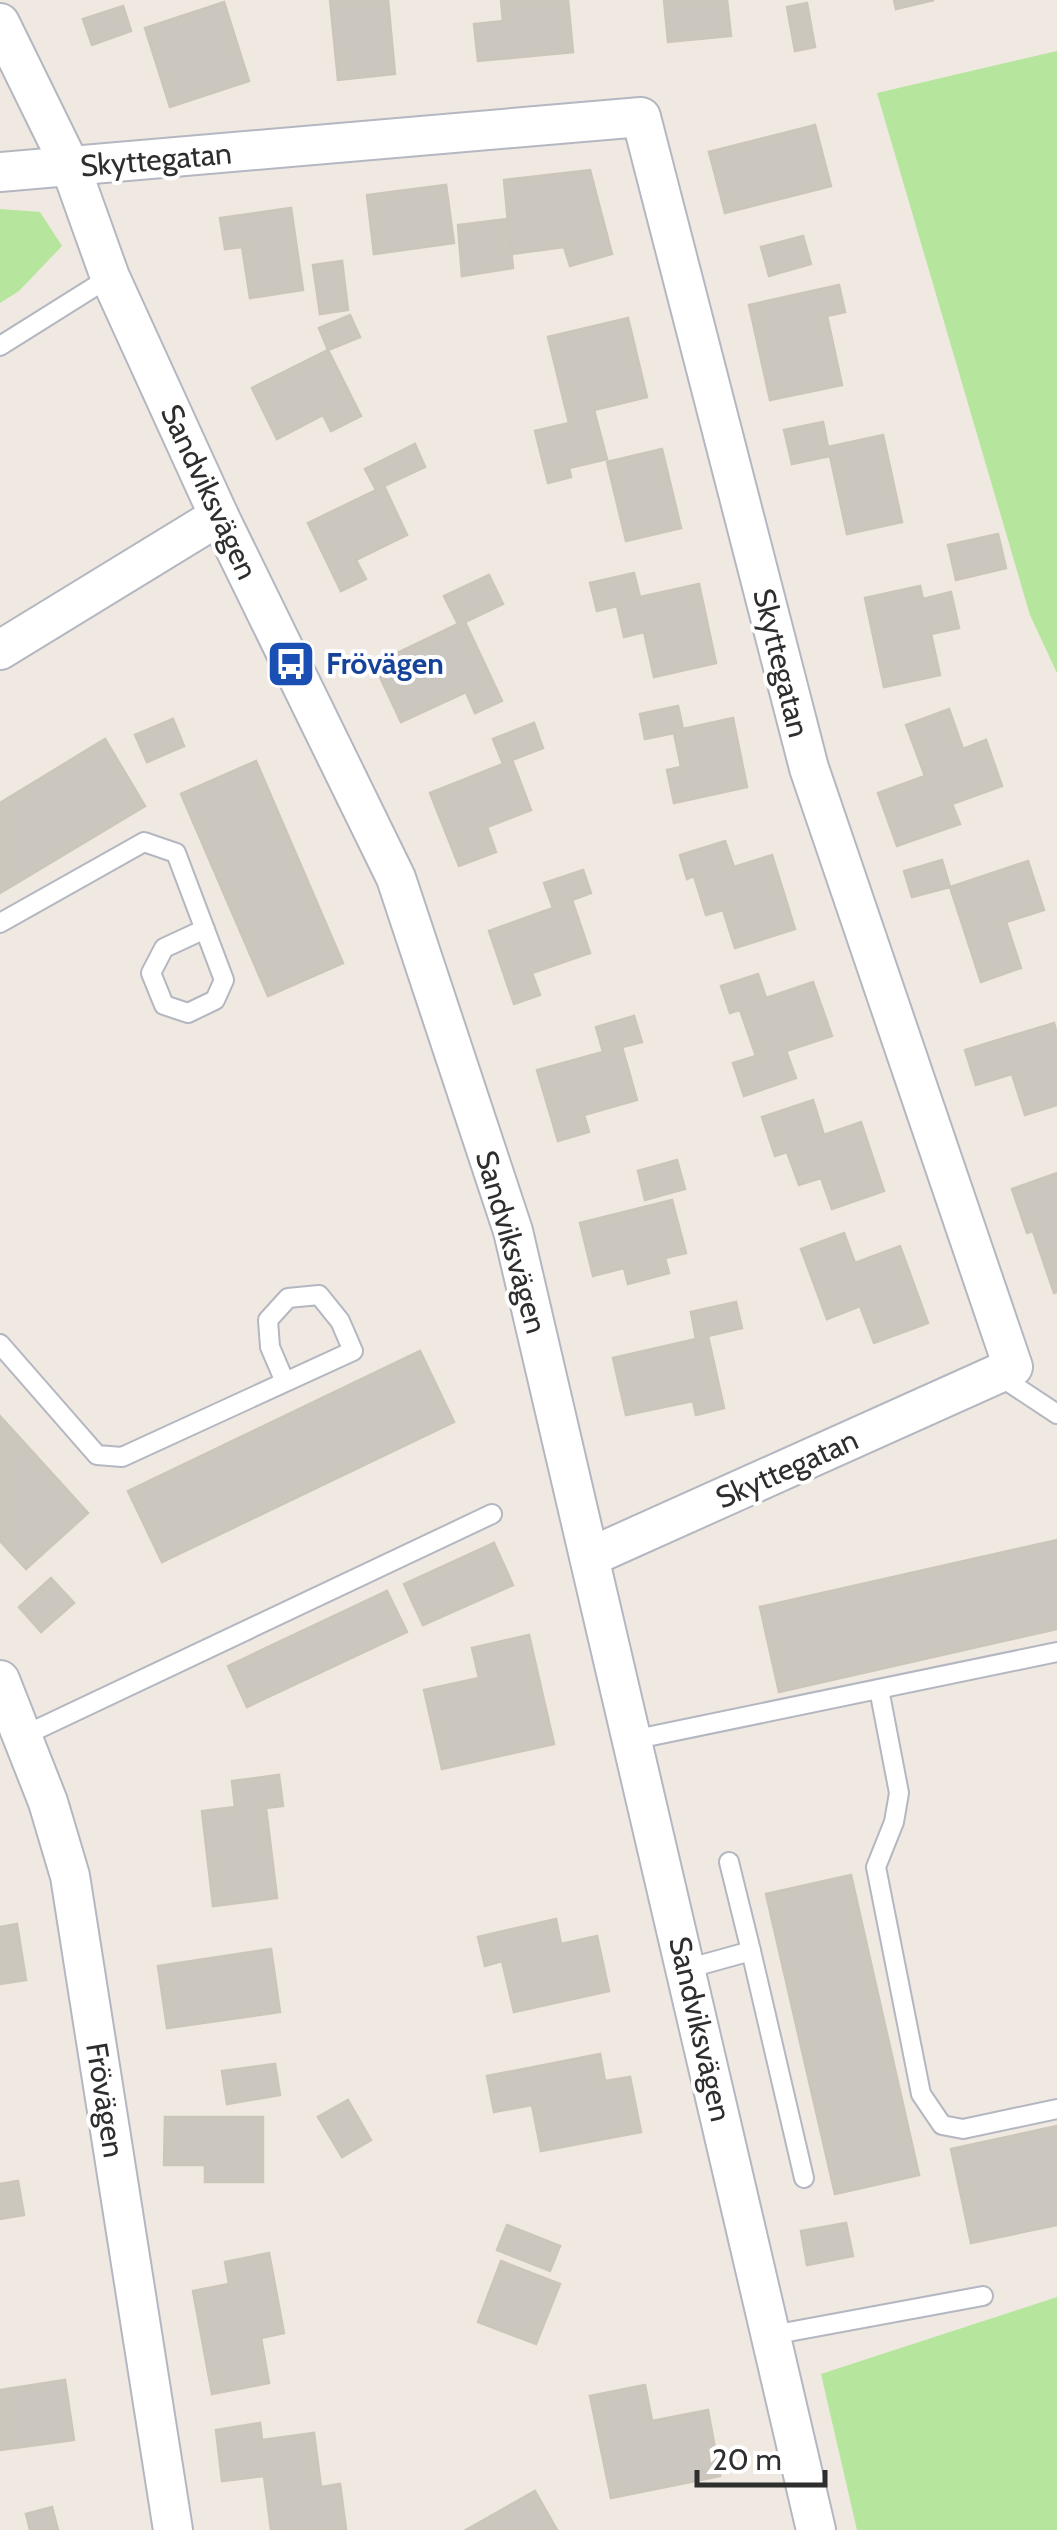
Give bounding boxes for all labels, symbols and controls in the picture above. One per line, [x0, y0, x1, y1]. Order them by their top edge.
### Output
street label: Skyttegatan [79, 134, 233, 185]
street label: Sandviksvägen [153, 399, 266, 585]
street label: Skyttegatan [745, 585, 818, 741]
bus stop icon: Frövägen [265, 638, 317, 690]
place label: Frövägen [326, 645, 444, 682]
street label: Sandviksvägen [468, 1146, 555, 1338]
street label: Skyttegatan [710, 1421, 864, 1516]
street label: Sandviksvägen [661, 1933, 740, 2125]
street label: Frövägen [78, 2040, 133, 2160]
scale bar [697, 2425, 824, 2487]
text: 20 m [712, 2441, 782, 2478]

